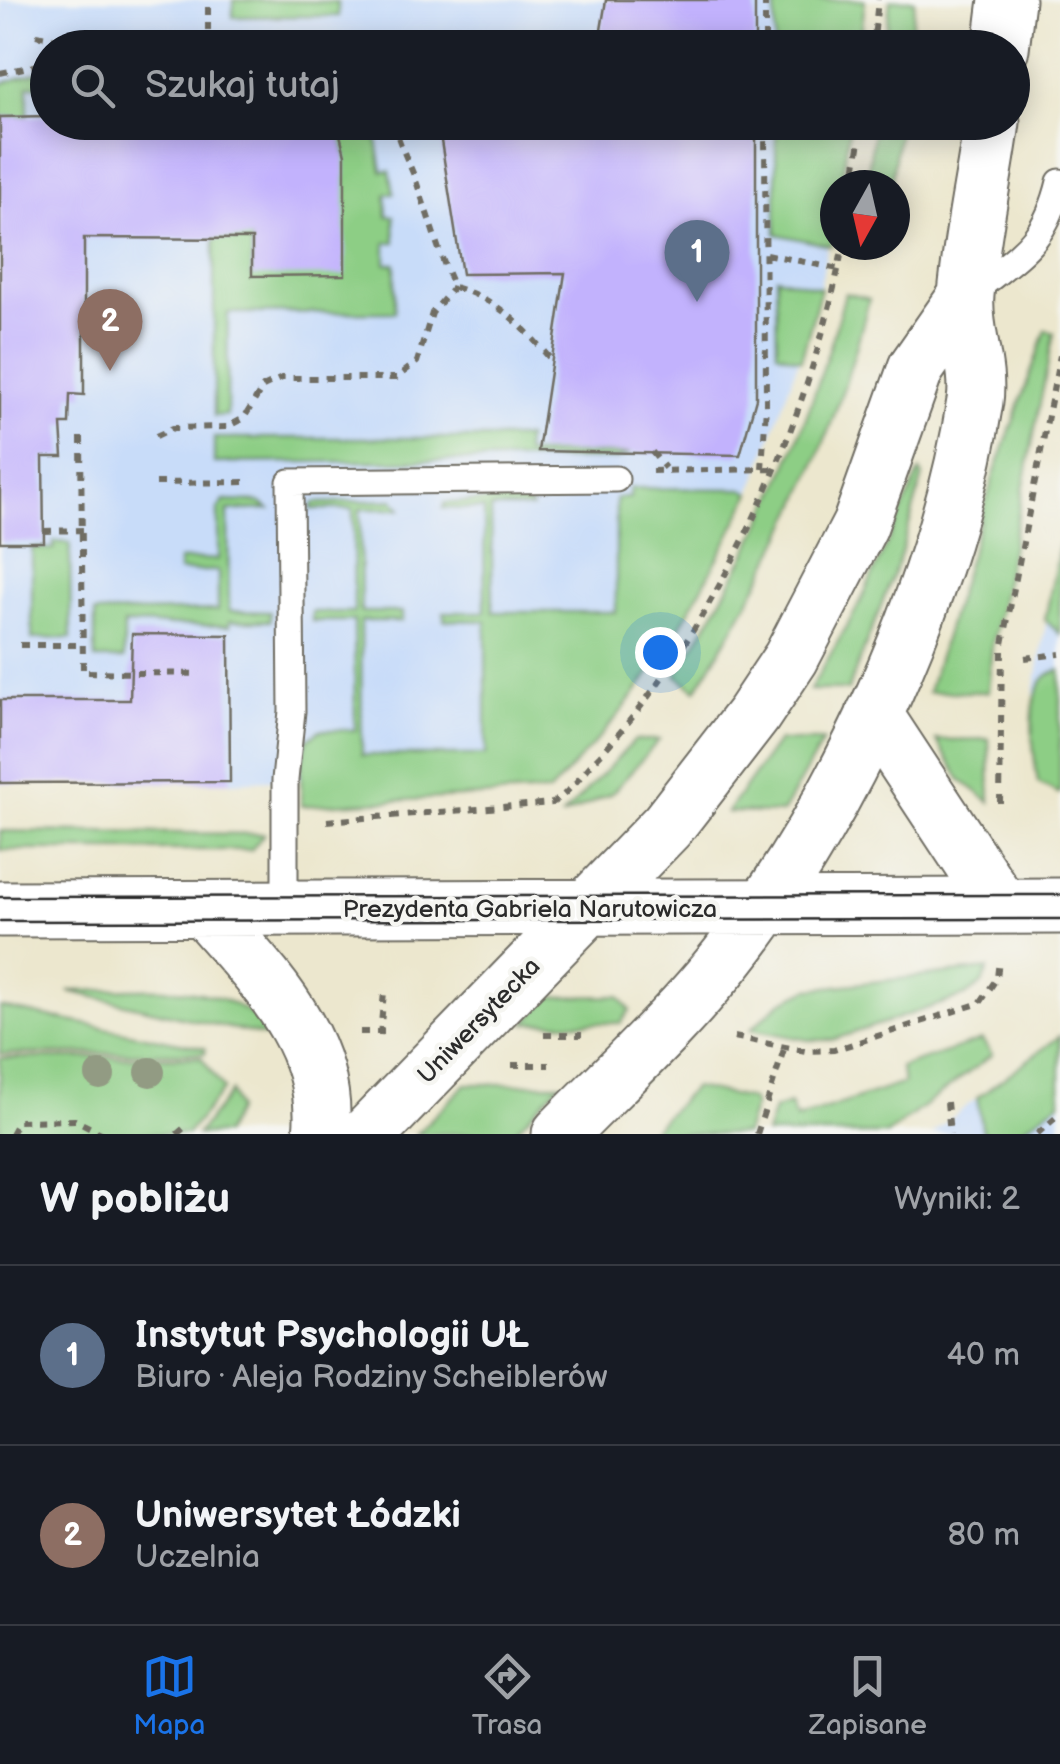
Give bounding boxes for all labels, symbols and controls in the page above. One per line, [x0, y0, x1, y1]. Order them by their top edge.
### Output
search box [30, 30, 1030, 140]
icon: search [65, 58, 120, 113]
text: Szukaj tutaj [145, 63, 340, 108]
north arrow [820, 170, 910, 260]
pin: 1 [664, 220, 730, 302]
pin: 2 [78, 288, 142, 371]
your location [635, 627, 686, 678]
street label: Prezydenta Gabriela Narutowicza [343, 894, 717, 925]
street label: Uniwersytecka [411, 951, 547, 1091]
text: W pobliżu [40, 1174, 230, 1225]
text: Wyniki: 2 [894, 1180, 1020, 1219]
text: Instytut Psychologii UŁ [135, 1313, 529, 1358]
text: 1 [66, 1336, 79, 1375]
text: 40 m [947, 1336, 1020, 1375]
text: Biuro · Aleja Rodziny Scheiblerów [135, 1358, 607, 1397]
text: Uniwersytet Łódzki [135, 1493, 461, 1538]
text: 2 [63, 1516, 82, 1555]
text: 80 m [947, 1516, 1020, 1555]
text: Uczelnia [135, 1538, 260, 1577]
tab: Mapa [133, 1649, 205, 1742]
tab: Trasa [472, 1649, 542, 1742]
tab: Zapisane [809, 1649, 927, 1742]

